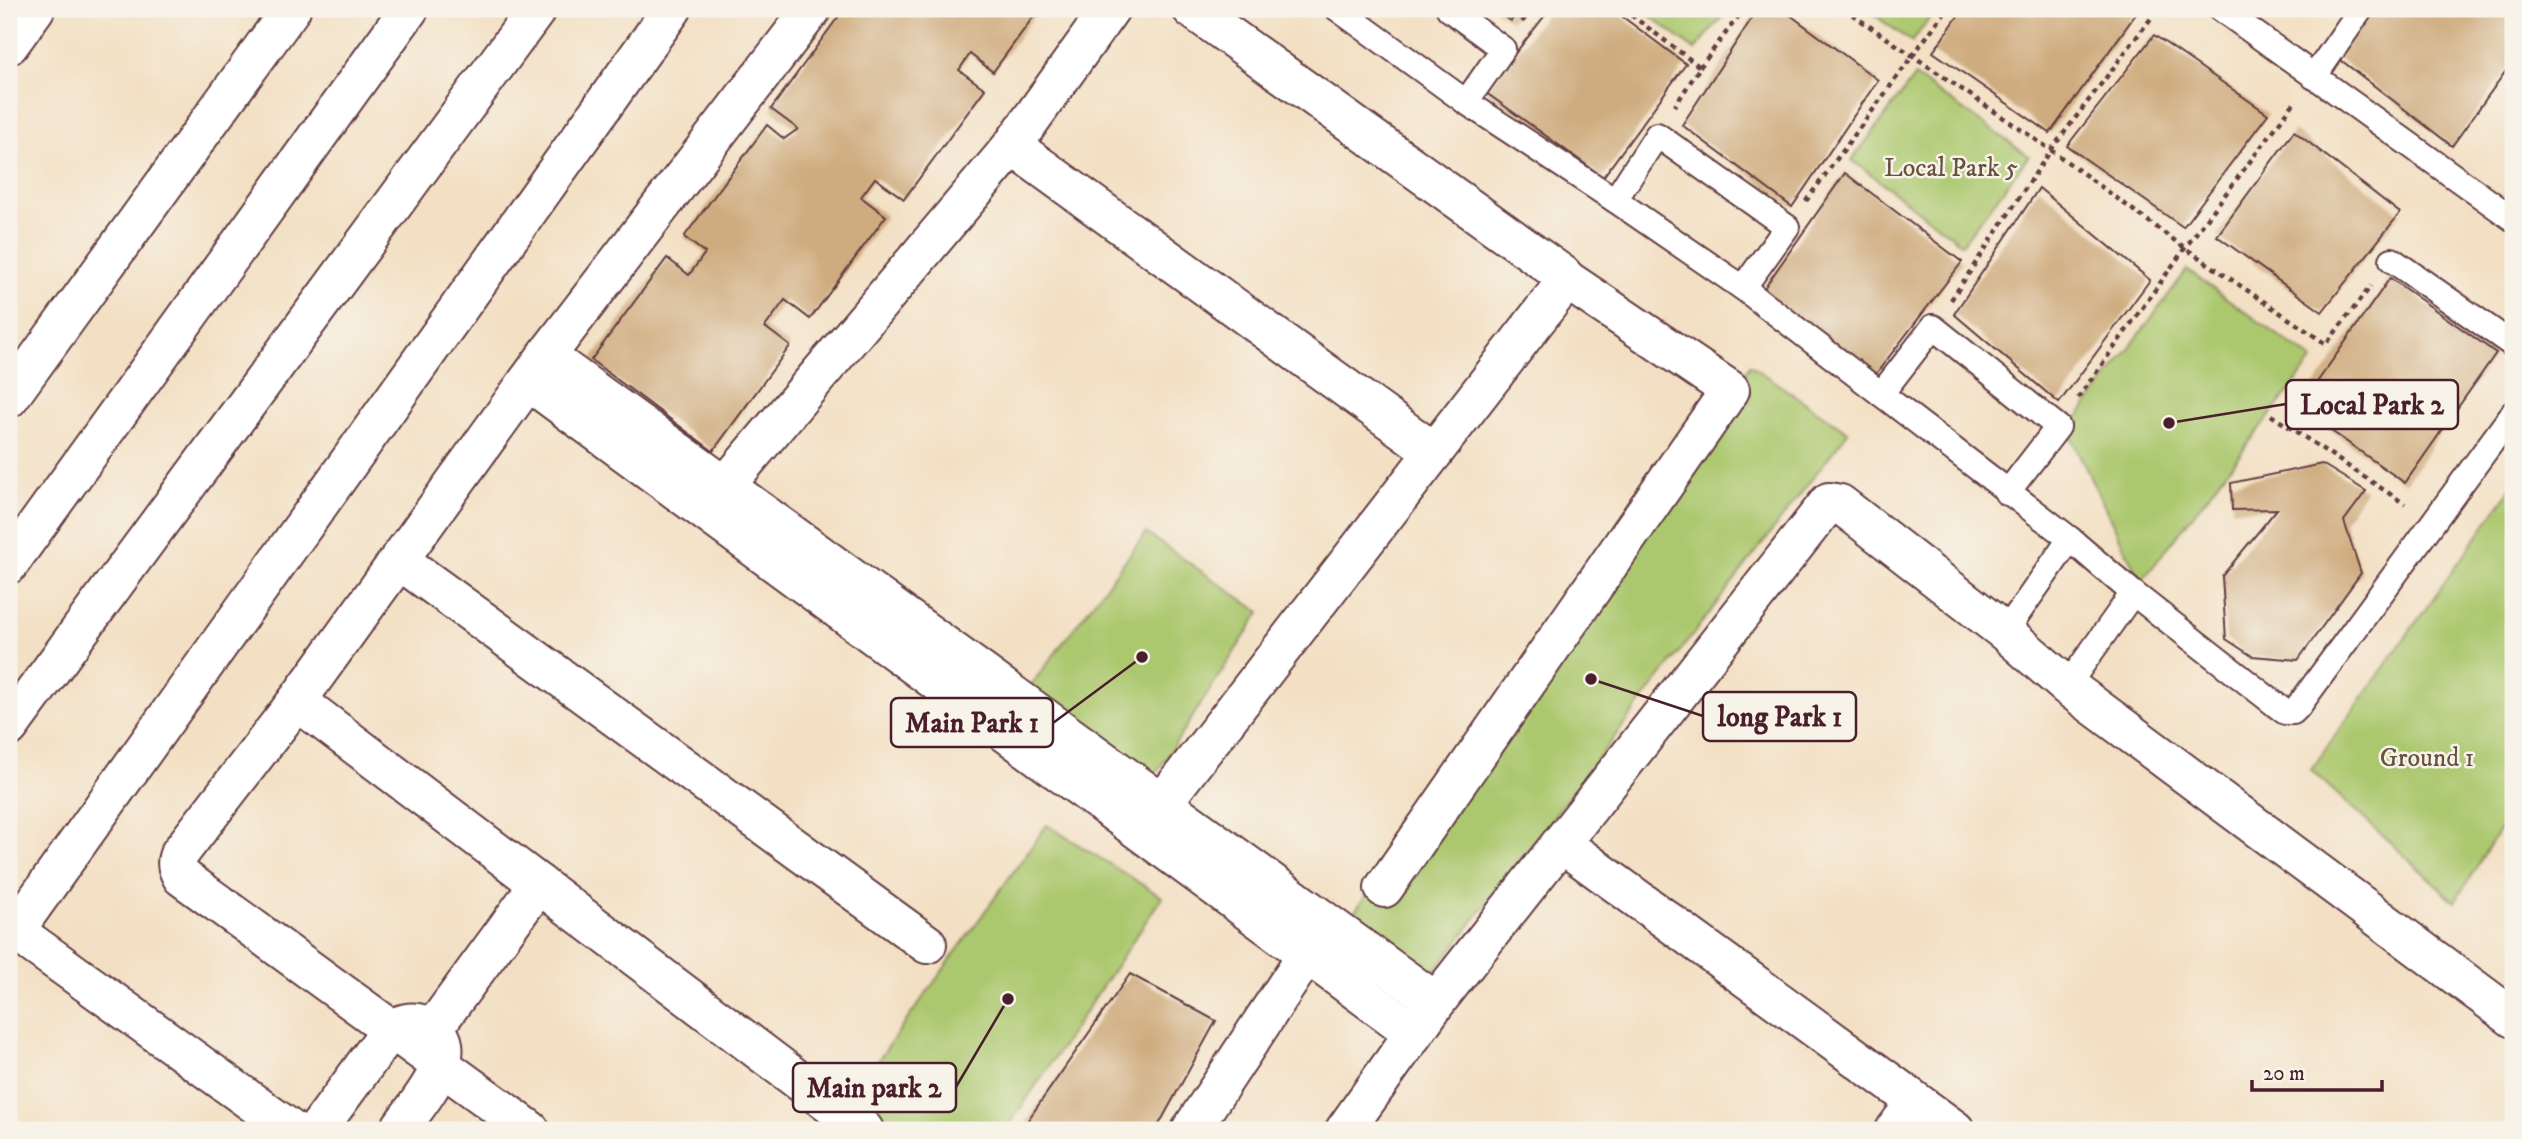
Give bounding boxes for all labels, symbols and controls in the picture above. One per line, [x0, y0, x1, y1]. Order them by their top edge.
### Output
park label: Local Park 5 [1884, 152, 2018, 185]
callout: Local Park 2 [2286, 380, 2458, 429]
text: Local Park 2 [2300, 388, 2444, 423]
callout: long Park 1 [1703, 692, 1856, 741]
callout: Main Park 1 [891, 698, 1053, 747]
text: long Park 1 [1717, 700, 1842, 735]
text: Main Park 1 [905, 706, 1039, 741]
park label: Ground 1 [2380, 742, 2474, 775]
scale bar [2252, 1048, 2382, 1092]
text: 20 m [2263, 1061, 2305, 1087]
callout: Main park 2 [793, 1063, 956, 1112]
text: Main park 2 [806, 1071, 942, 1106]

